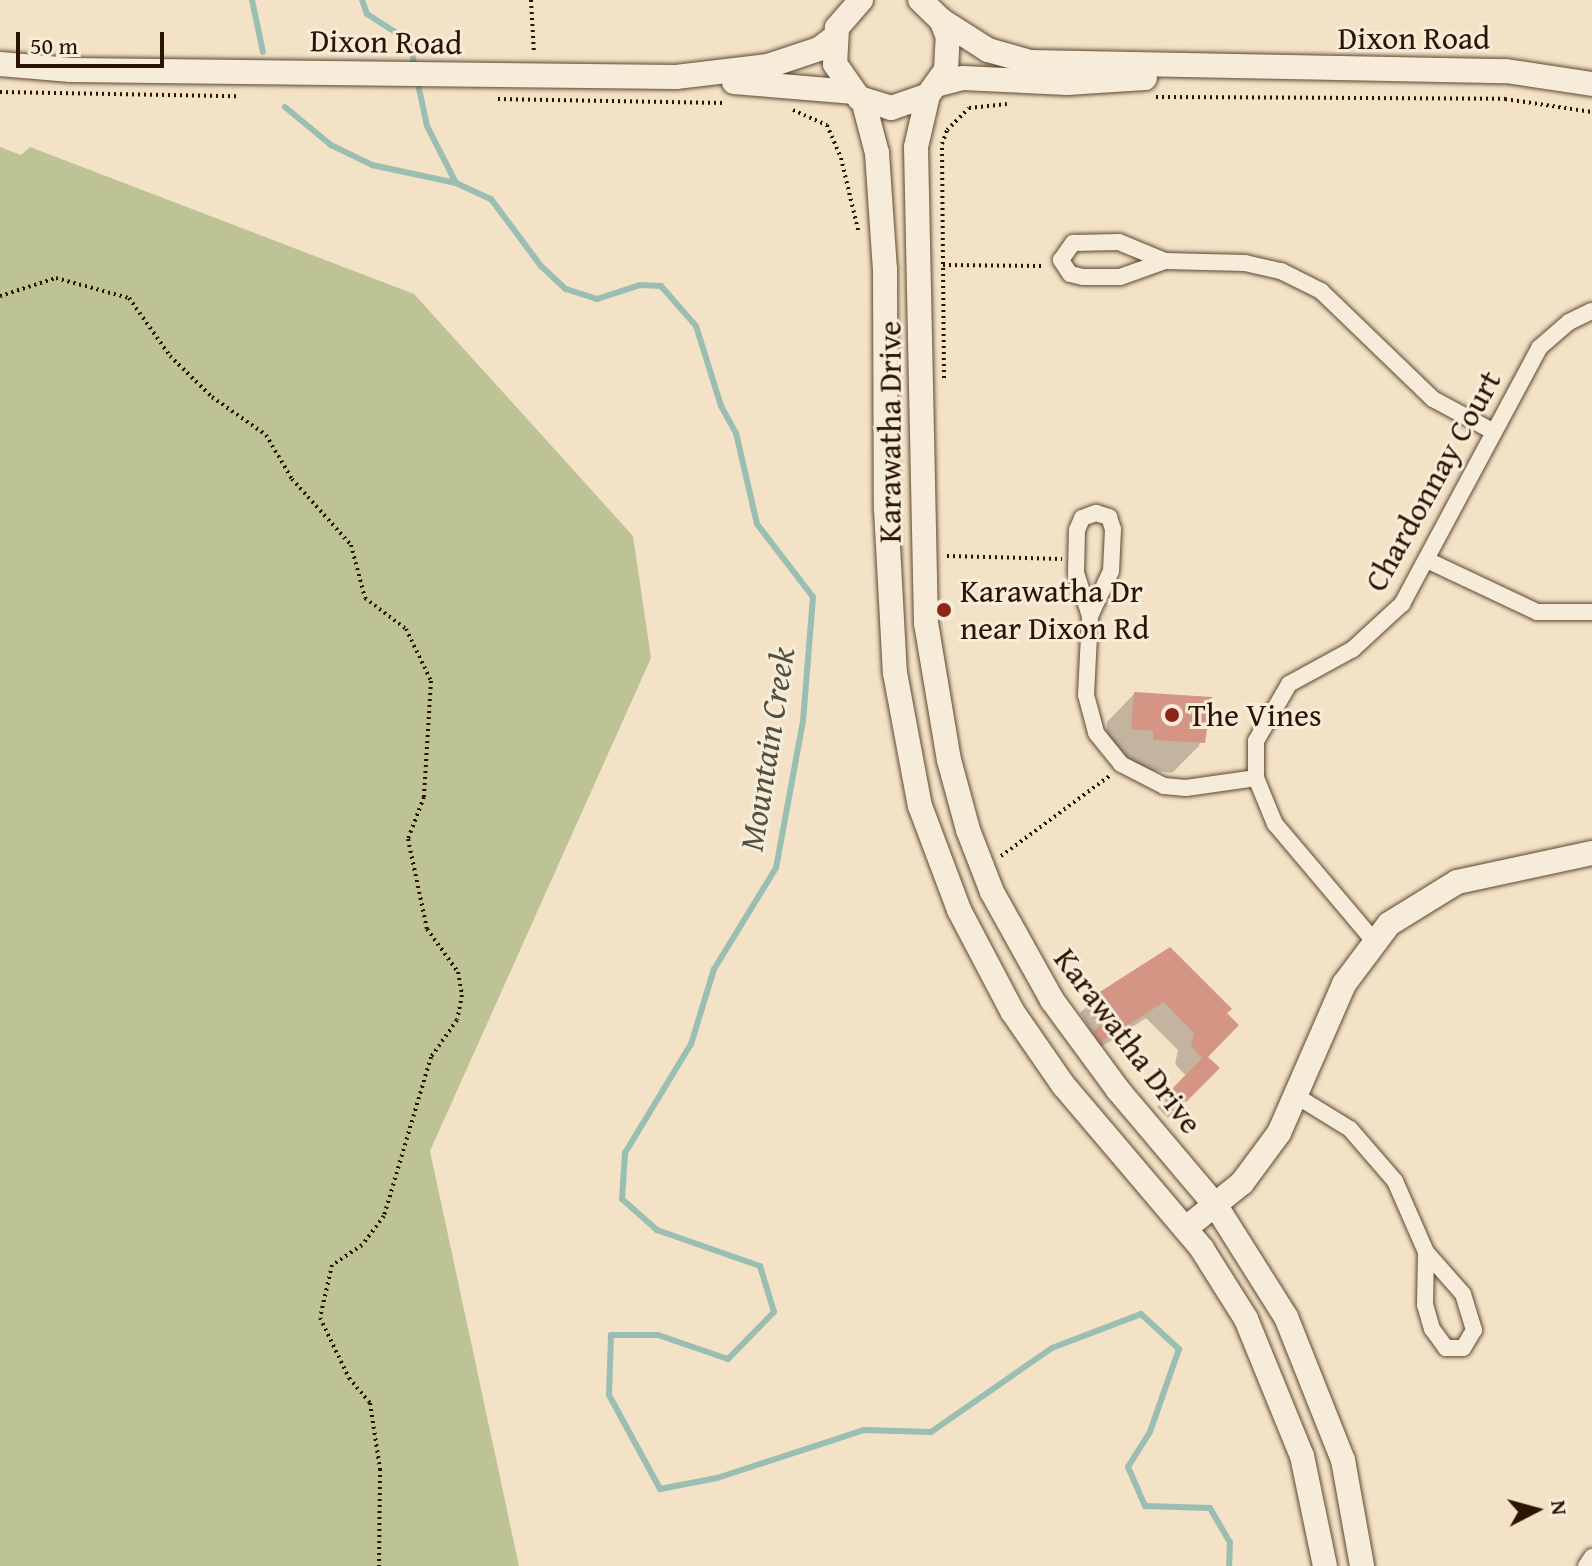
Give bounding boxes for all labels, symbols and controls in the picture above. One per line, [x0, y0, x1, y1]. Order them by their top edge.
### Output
scale bar [20, 16, 168, 66]
street label: Dixon Road [1338, 19, 1490, 57]
street label: Dixon Road [309, 21, 463, 63]
text: 50 m [30, 28, 78, 63]
street label: Karawatha Drive [871, 321, 909, 543]
street label: Chardonnay Court [1356, 364, 1510, 598]
place label: Karawatha Dr near Dixon Rd [960, 573, 1149, 648]
marker: Karawatha Dr near Dixon Rd [935, 601, 953, 619]
water label: Mountain Creek [730, 644, 802, 854]
place label: The Vines [1188, 696, 1322, 734]
marker: The Vines [1163, 706, 1181, 724]
street label: Karawatha Drive [1046, 941, 1210, 1141]
north arrow [1496, 1470, 1576, 1550]
text: N [1543, 1498, 1577, 1516]

